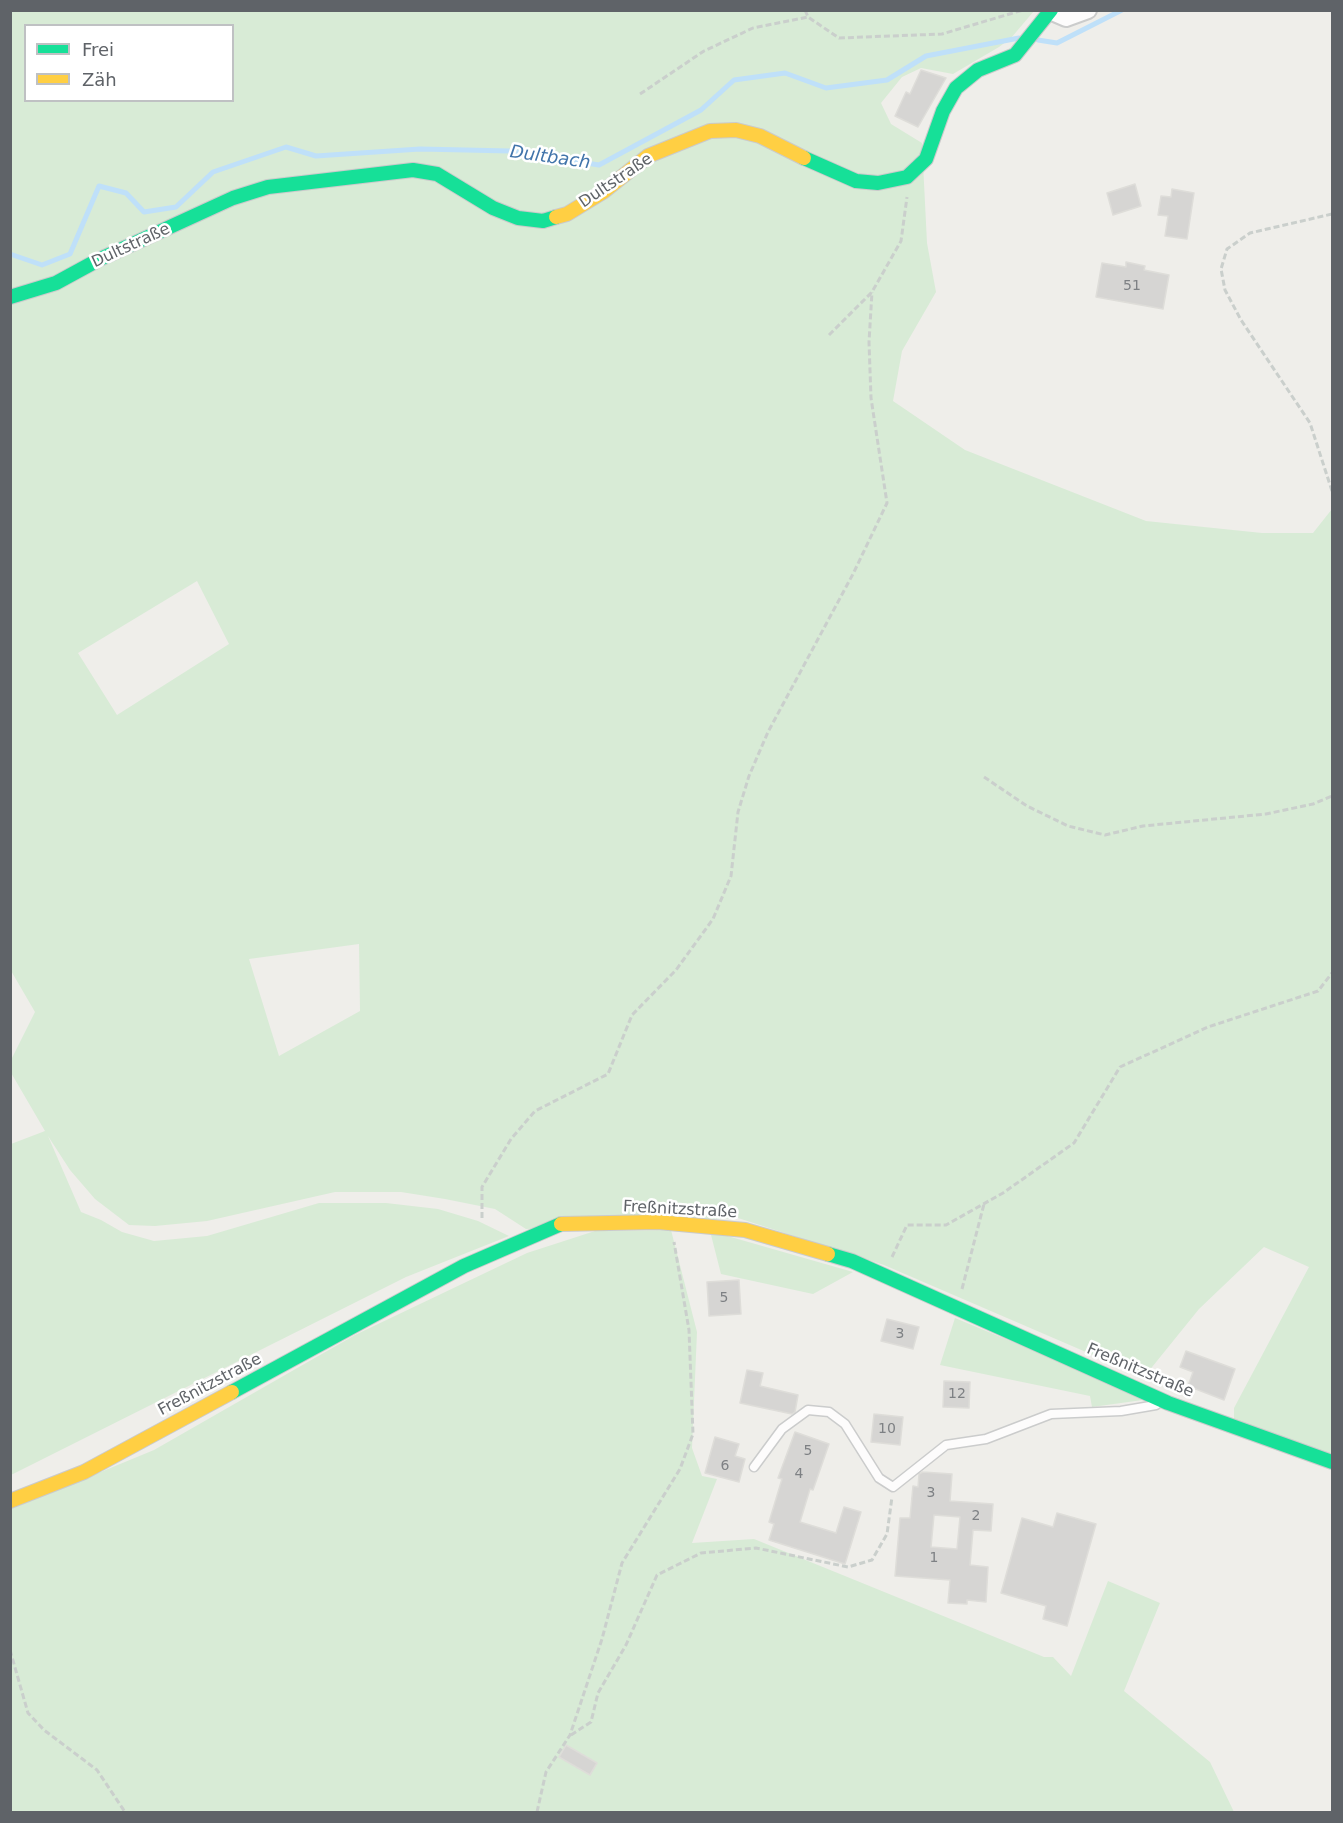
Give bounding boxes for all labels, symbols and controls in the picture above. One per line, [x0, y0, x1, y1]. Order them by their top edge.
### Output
legend [24, 24, 234, 102]
text: Frei [82, 39, 114, 60]
text: Zäh [82, 69, 117, 90]
water label: Dultbach [508, 142, 592, 174]
street label: Dultstraße [576, 150, 656, 212]
street label: Dultstraße [89, 220, 173, 272]
house number: 51 [1123, 278, 1141, 294]
street label: Freßnitzstraße [622, 1197, 738, 1223]
house number: 5 [720, 1290, 728, 1306]
house number: 3 [896, 1326, 904, 1342]
street label: Freßnitzstraße [1084, 1340, 1196, 1402]
street label: Freßnitzstraße [155, 1350, 265, 1420]
house number: 12 [948, 1386, 966, 1402]
house number: 10 [878, 1421, 896, 1437]
house number: 5 [804, 1443, 812, 1459]
house number: 6 [721, 1458, 729, 1474]
house number: 4 [795, 1466, 803, 1482]
house number: 3 [927, 1485, 935, 1501]
house number: 2 [972, 1508, 980, 1524]
house number: 1 [930, 1550, 938, 1566]

